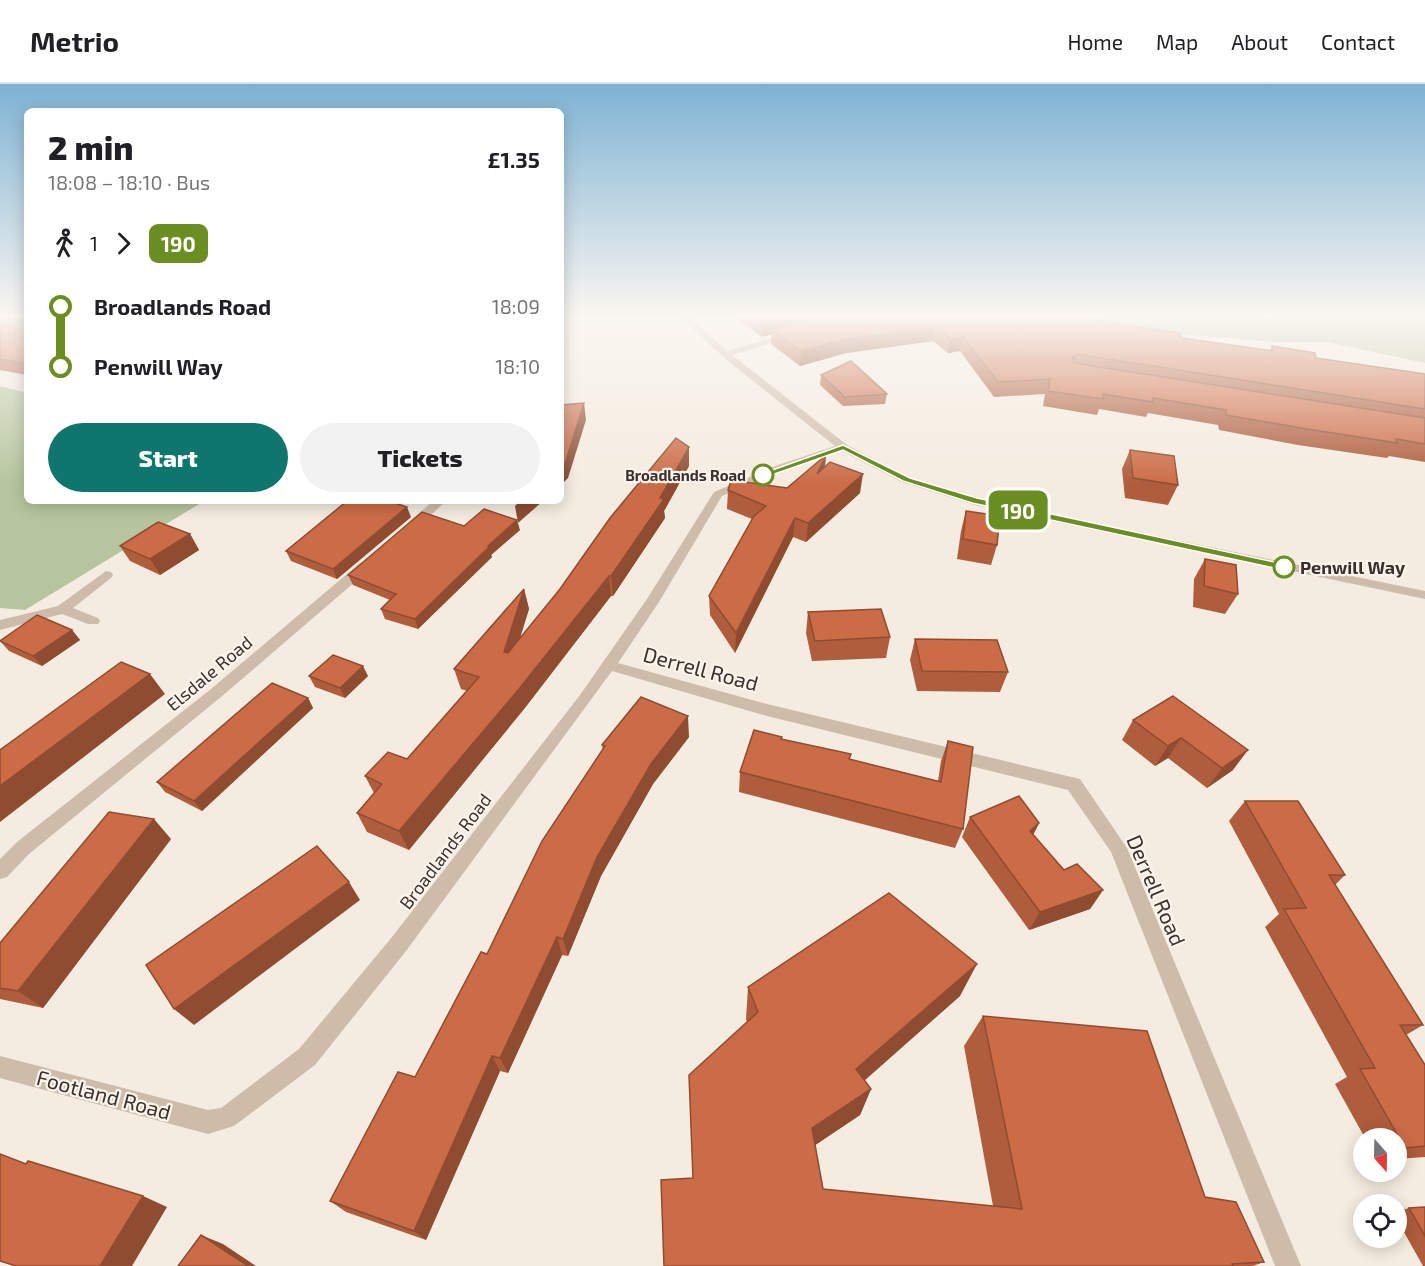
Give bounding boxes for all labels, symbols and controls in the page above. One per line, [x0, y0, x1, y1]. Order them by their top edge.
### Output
text: Metrio [30, 24, 119, 58]
text: Home [1067, 29, 1123, 54]
text: Map [1156, 29, 1198, 54]
text: About [1231, 29, 1288, 54]
text: Contact [1321, 29, 1395, 54]
text: 2 min [48, 127, 133, 167]
text: £1.35 [488, 146, 540, 172]
text: 18:08 – 18:10 · Bus [48, 170, 210, 194]
icon: walk [48, 227, 81, 260]
icon: forward [107, 227, 140, 260]
text: 1 [90, 231, 98, 255]
text: 190 [161, 231, 196, 256]
text: Broadlands Road [94, 293, 271, 319]
text: 18:09 [492, 294, 540, 318]
text: Penwill Way [94, 353, 223, 379]
text: 18:10 [495, 354, 540, 378]
button: Start [48, 423, 288, 492]
button: Tickets [300, 423, 540, 492]
marker: Broadlands Road [752, 464, 774, 486]
place label: Broadlands Road [625, 466, 746, 484]
line badge: 190 [984, 490, 1052, 530]
text: 190 [1001, 498, 1035, 523]
marker: Penwill Way [1273, 556, 1295, 578]
place label: Penwill Way [1300, 556, 1406, 578]
street label: Elsdale Road [162, 631, 256, 715]
street label: Derrell Road [641, 641, 761, 695]
street label: Broadlands Road [394, 789, 496, 913]
street label: Derrell Road [1122, 831, 1192, 949]
street label: Footland Road [34, 1064, 174, 1124]
north arrow [1353, 1128, 1407, 1182]
map controls [1353, 1128, 1407, 1248]
button: locate [1353, 1194, 1407, 1248]

